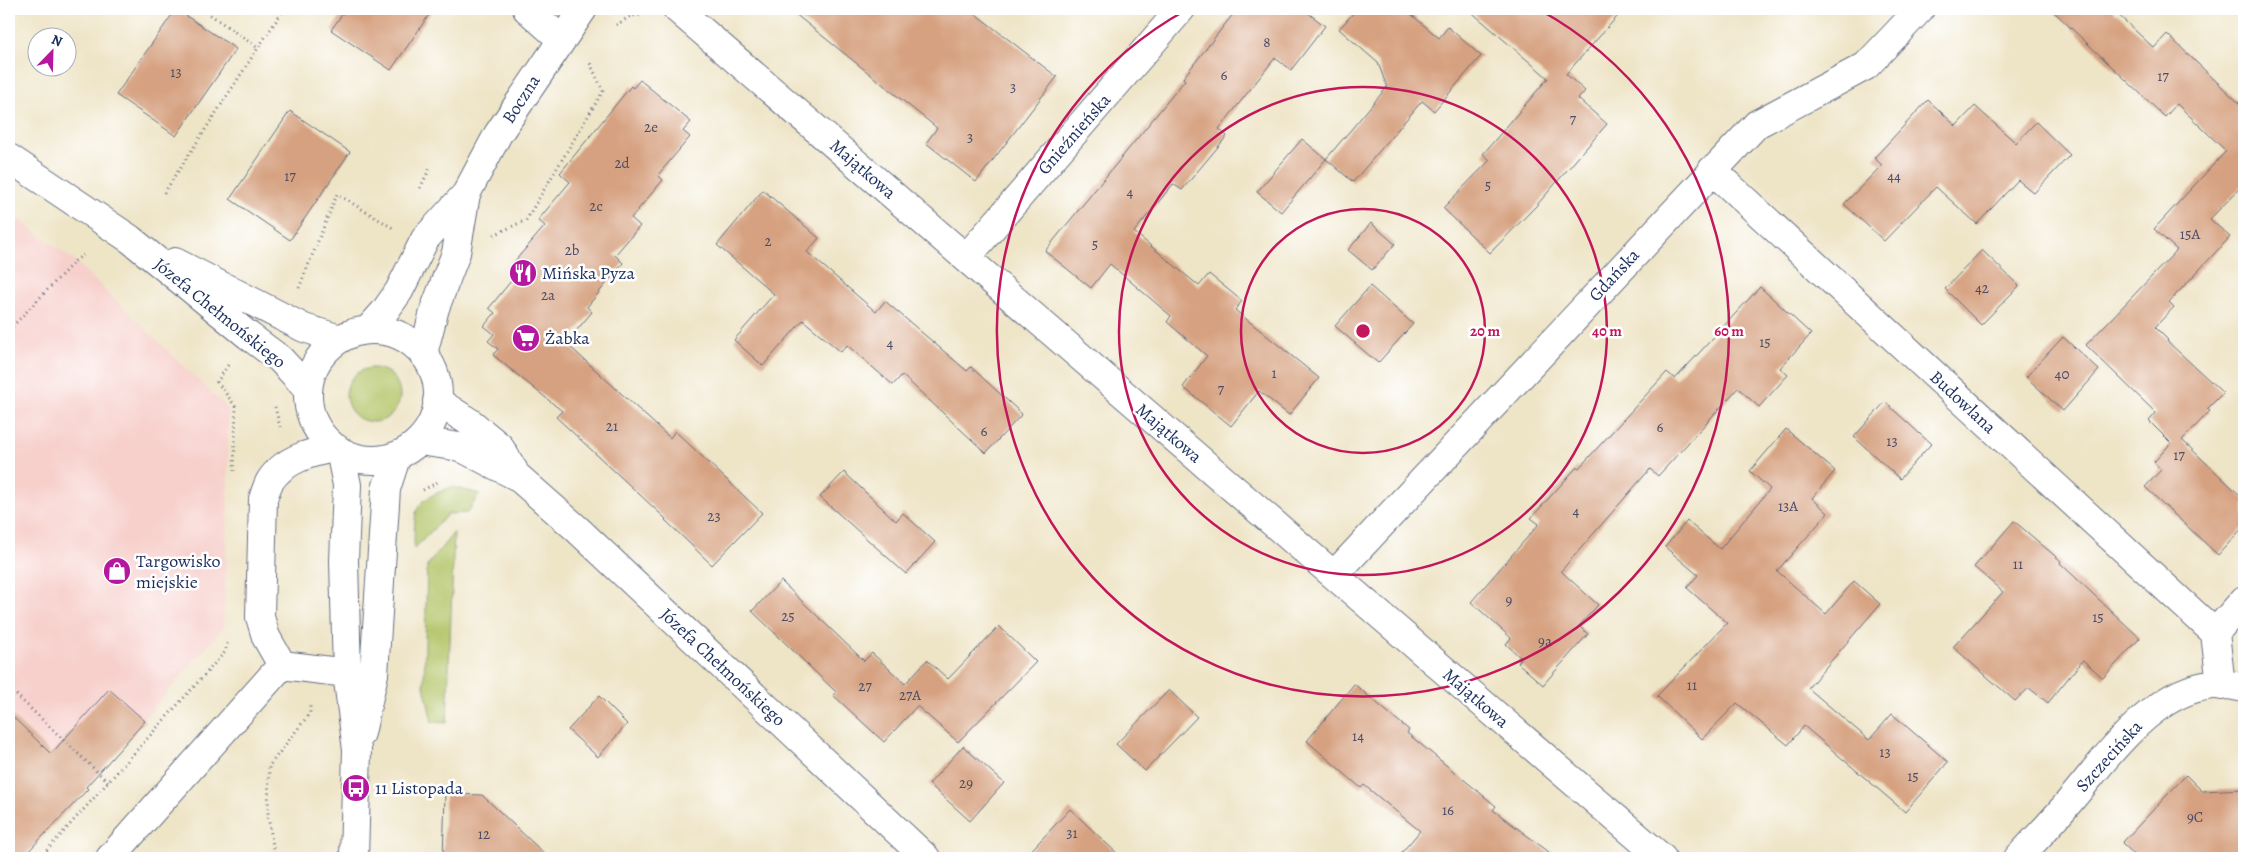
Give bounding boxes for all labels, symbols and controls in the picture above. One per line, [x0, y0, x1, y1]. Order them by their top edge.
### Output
north arrow [28, 28, 78, 78]
text: N [48, 30, 65, 51]
house number: 8 [1263, 32, 1271, 52]
house number: 13 [170, 62, 182, 82]
house number: 6 [1221, 65, 1228, 85]
house number: 17 [2157, 66, 2169, 86]
street label: Boczna [496, 69, 546, 128]
house number: 3 [1010, 77, 1016, 97]
street label: Gnieźnieńska [1032, 88, 1116, 180]
house number: 7 [1570, 109, 1577, 129]
house number: 2e [644, 117, 658, 137]
house number: 3 [967, 127, 973, 147]
street label: Majątkowa [825, 134, 902, 205]
house number: 2d [614, 153, 631, 173]
house number: 17 [284, 166, 296, 186]
house number: 44 [1887, 166, 1901, 186]
house number: 5 [1485, 175, 1491, 195]
house number: 4 [1127, 182, 1134, 202]
house number: 2c [589, 196, 603, 216]
house number: 15A [2180, 224, 2200, 244]
house number: 2 [764, 231, 772, 251]
house number: 5 [1092, 234, 1098, 254]
house number: 2b [565, 240, 580, 260]
street label: Gdańska [1583, 243, 1645, 307]
street label: Józefa Chełmońskiego [149, 252, 291, 374]
restaurant icon: Mińska Pyza [508, 258, 538, 288]
place label: Mińska Pyza [542, 261, 635, 285]
house number: 42 [1975, 278, 1989, 298]
house number: 2a [541, 285, 555, 305]
text: 20 m [1470, 321, 1500, 341]
text: 40 m [1592, 321, 1622, 341]
text: 60 m [1714, 321, 1744, 341]
centre of rings [1354, 322, 1372, 340]
supermarket icon: Żabka [511, 323, 541, 353]
place label: Żabka [545, 326, 590, 350]
house number: 15 [1759, 332, 1771, 352]
house number: 4 [887, 333, 894, 353]
house number: 1 [1271, 363, 1277, 383]
house number: 40 [2055, 364, 2069, 384]
street label: Budowlana [1925, 365, 2002, 439]
house number: 7 [1218, 379, 1225, 399]
street label: Majątkowa [1131, 398, 1208, 469]
house number: 21 [606, 416, 618, 436]
house number: 6 [1657, 417, 1664, 437]
house number: 6 [981, 421, 988, 441]
house number: 13 [1886, 431, 1898, 451]
house number: 17 [2173, 445, 2185, 465]
house number: 13A [1778, 496, 1798, 516]
house number: 4 [1573, 501, 1580, 521]
house number: 23 [707, 506, 721, 526]
place label: Targowisko miejskie [136, 549, 220, 594]
house number: 11 [2013, 554, 2023, 574]
shop icon: Targowisko miejskie [102, 556, 132, 586]
house number: 9 [1506, 590, 1513, 610]
street label: Józefa Chełmońskiego [655, 603, 791, 731]
house number: 25 [781, 606, 795, 626]
house number: 15 [2092, 607, 2104, 627]
house number: 9a [1538, 631, 1552, 651]
street label: Majątkowa [1438, 663, 1515, 734]
house number: 11 [1687, 675, 1697, 695]
house number: 27 [858, 676, 872, 696]
house number: 27A [899, 685, 921, 705]
street label: Szczecińska [2070, 715, 2148, 797]
house number: 14 [1352, 726, 1364, 746]
house number: 13 [1879, 742, 1891, 762]
house number: 15 [1907, 766, 1919, 786]
bus stop icon: 11 Listopada [341, 773, 371, 803]
house number: 29 [959, 773, 973, 793]
place label: 11 Listopada [375, 776, 464, 800]
house number: 16 [1442, 800, 1454, 820]
house number: 9C [2187, 807, 2203, 827]
house number: 31 [1066, 823, 1078, 843]
house number: 12 [478, 824, 490, 844]

